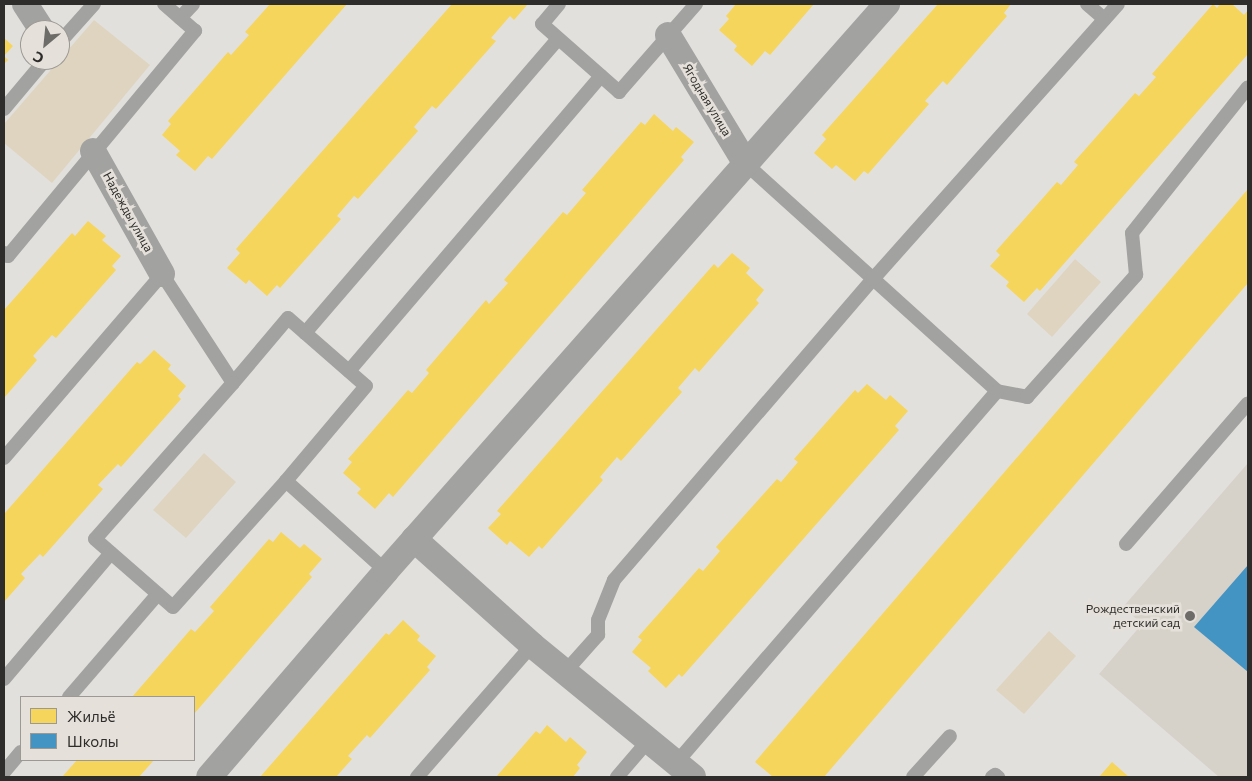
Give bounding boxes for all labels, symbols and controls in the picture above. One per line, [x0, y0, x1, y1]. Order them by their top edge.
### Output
north arrow [20, 20, 70, 70]
text: С [30, 48, 46, 68]
street label: Ягодная улица [680, 61, 734, 139]
street label: Надежды улица [100, 170, 156, 254]
place label: Рождественский детский сад [1086, 602, 1180, 630]
marker: Рождественский детский сад [1184, 610, 1196, 622]
legend [20, 696, 195, 761]
text: Жильё [67, 707, 115, 725]
text: Школы [67, 732, 119, 750]

